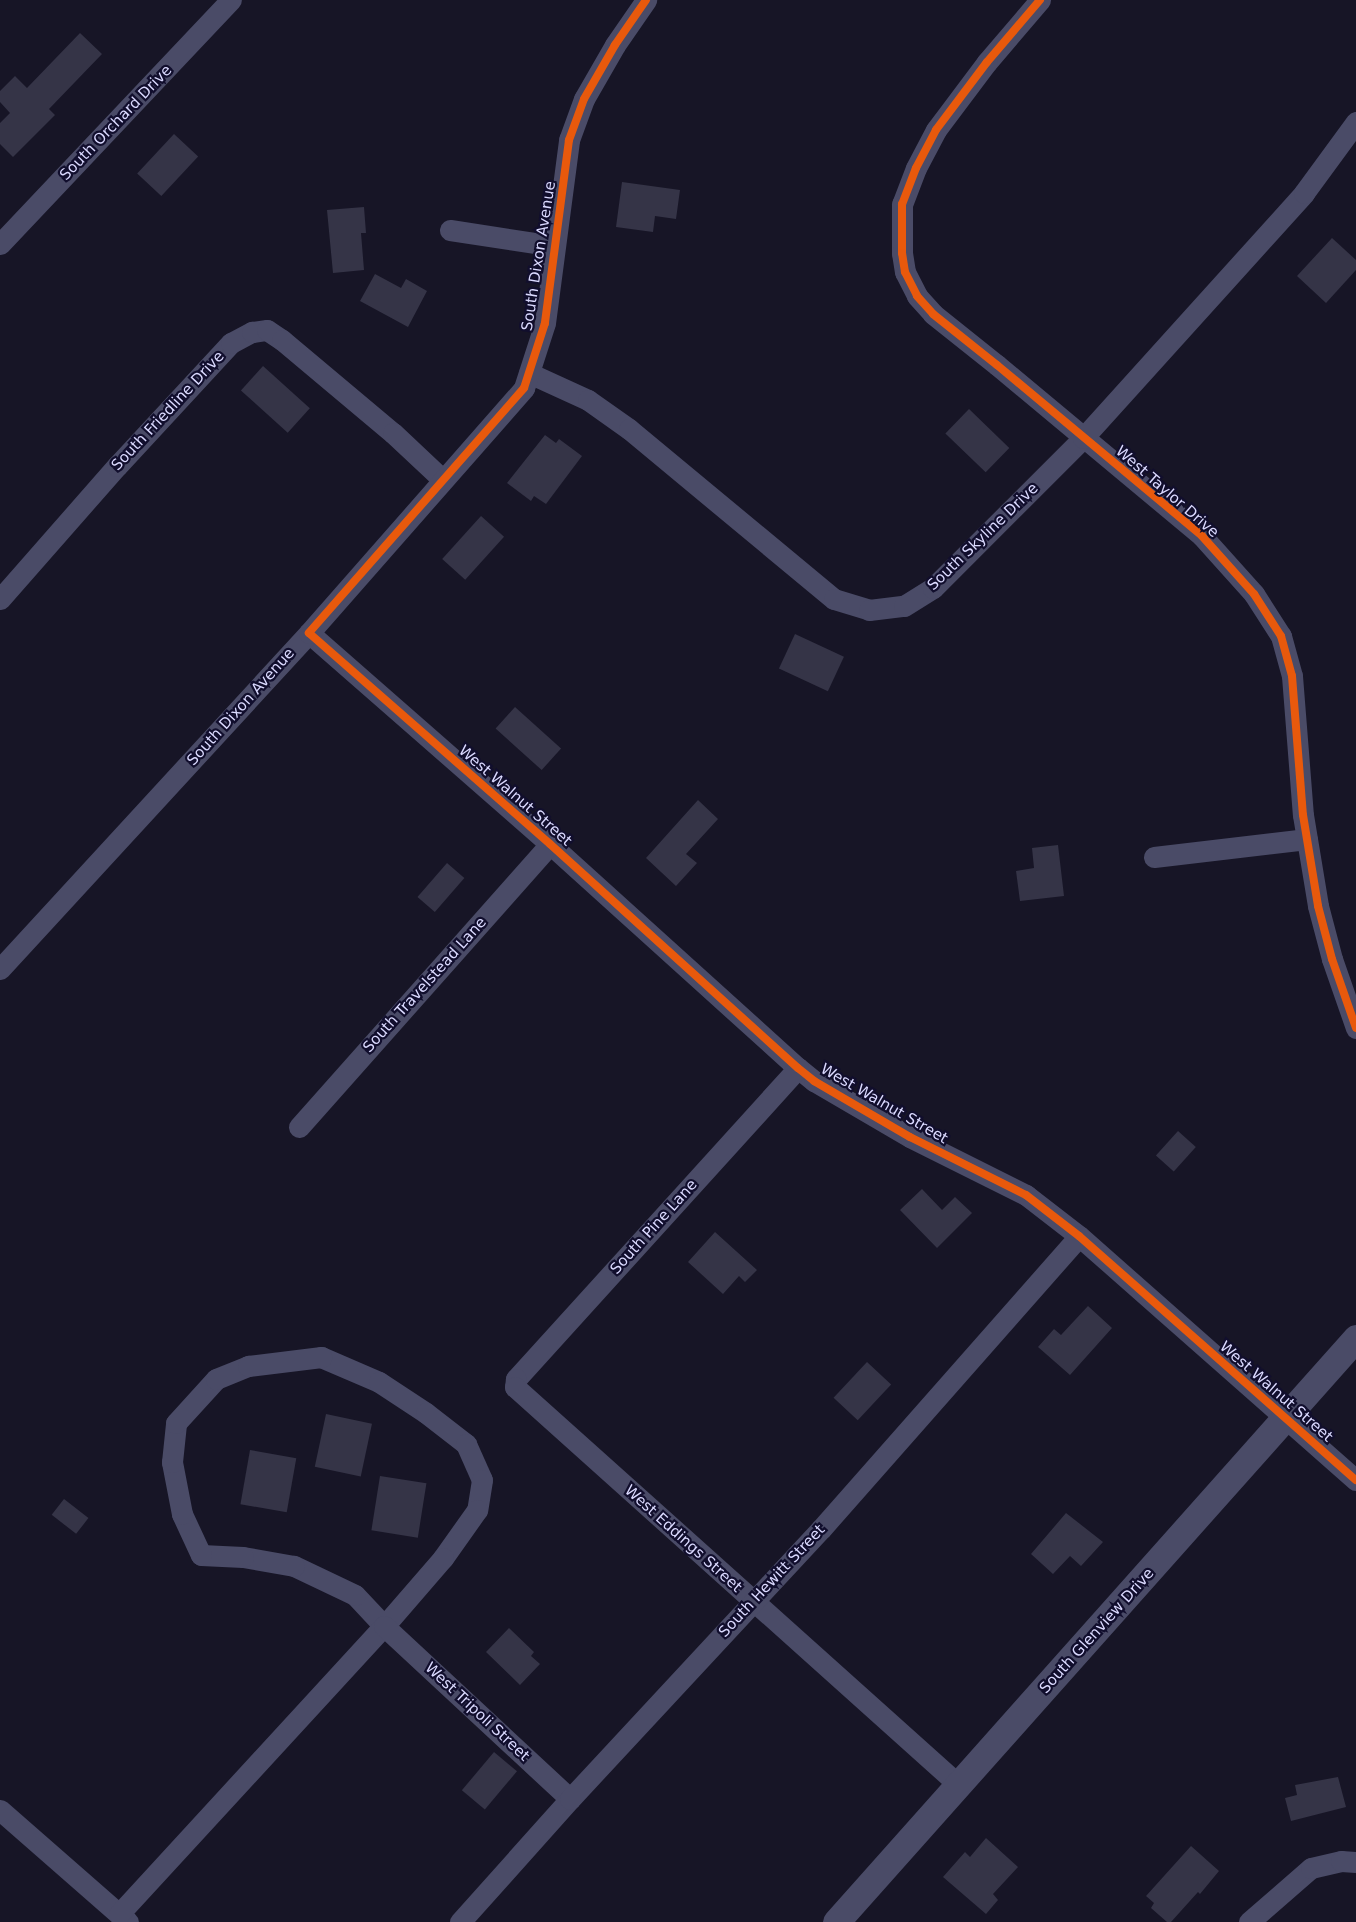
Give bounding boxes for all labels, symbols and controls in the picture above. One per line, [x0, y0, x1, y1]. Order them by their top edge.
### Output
street label: South Orchard Drive [56, 62, 176, 184]
street label: South Dixon Avenue [518, 180, 560, 332]
street label: South Friedline Drive [108, 348, 228, 474]
street label: West Taylor Drive [1112, 442, 1222, 542]
street label: South Skyline Drive [924, 480, 1042, 594]
street label: South Dixon Avenue [184, 645, 298, 769]
street label: West Walnut Street [455, 742, 575, 850]
street label: South Travelstead Lane [360, 914, 490, 1056]
street label: West Walnut Street [817, 1060, 951, 1148]
street label: South Pine Lane [607, 1176, 701, 1278]
street label: West Walnut Street [1216, 1338, 1336, 1446]
street label: West Eddings Street [621, 1482, 745, 1596]
street label: South Hewitt Street [715, 1521, 829, 1641]
street label: South Glenview Drive [1036, 1565, 1158, 1697]
street label: West Tripoli Street [421, 1659, 533, 1765]

